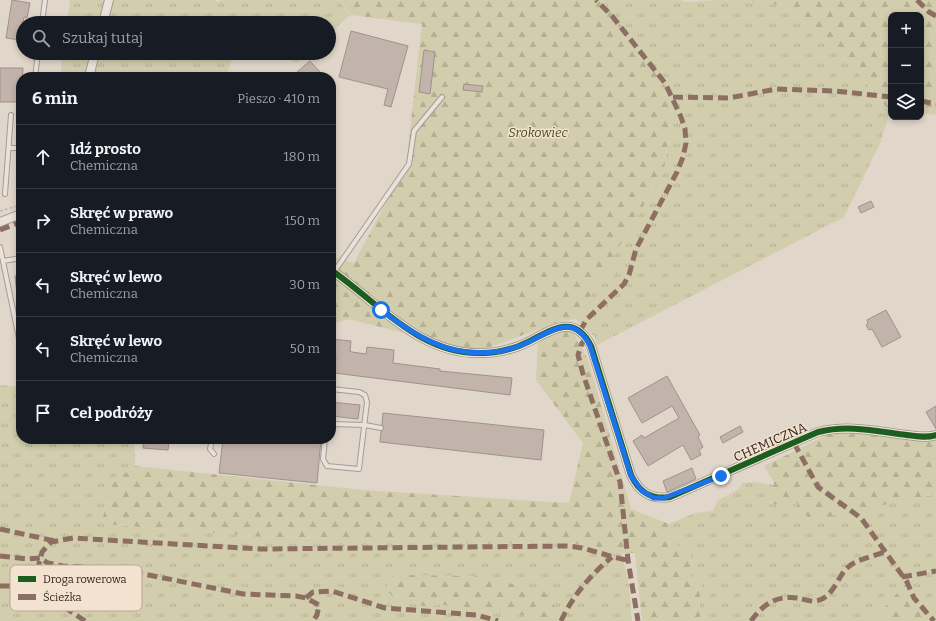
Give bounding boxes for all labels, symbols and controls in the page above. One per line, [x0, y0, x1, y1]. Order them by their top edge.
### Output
map controls [888, 12, 924, 120]
button: + [888, 12, 924, 48]
search box [16, 16, 336, 60]
icon: search [30, 27, 52, 49]
text: Szukaj tutaj [62, 29, 143, 47]
button: − [888, 48, 924, 84]
button: layers [888, 84, 924, 120]
text: 6 min [32, 88, 78, 109]
text: Pieszo · 410 m [237, 91, 320, 106]
park label: Srokowiec [508, 125, 569, 140]
text: Idź prosto [70, 140, 141, 158]
icon: ahead [32, 146, 54, 168]
text: 180 m [284, 149, 320, 164]
text: Chemiczna [70, 158, 138, 173]
text: Skręć w prawo [70, 204, 173, 222]
icon: right [32, 210, 54, 232]
text: 150 m [284, 213, 320, 228]
text: Chemiczna [70, 222, 138, 237]
text: Skręć w lewo [70, 268, 162, 286]
icon: left [32, 274, 54, 296]
text: 30 m [289, 277, 320, 292]
text: Chemiczna [70, 286, 138, 301]
route start [372, 301, 390, 319]
text: Skręć w lewo [70, 332, 162, 350]
icon: left [32, 338, 54, 360]
text: 50 m [290, 341, 320, 356]
text: Chemiczna [70, 350, 138, 365]
icon: arrive [32, 402, 54, 424]
text: Cel podróży [70, 404, 153, 422]
street label: CHEMICZNA [731, 419, 810, 465]
route end [712, 467, 730, 485]
legend [10, 565, 142, 611]
text: Droga rowerowa [43, 573, 127, 586]
text: Ścieżka [43, 590, 81, 604]

